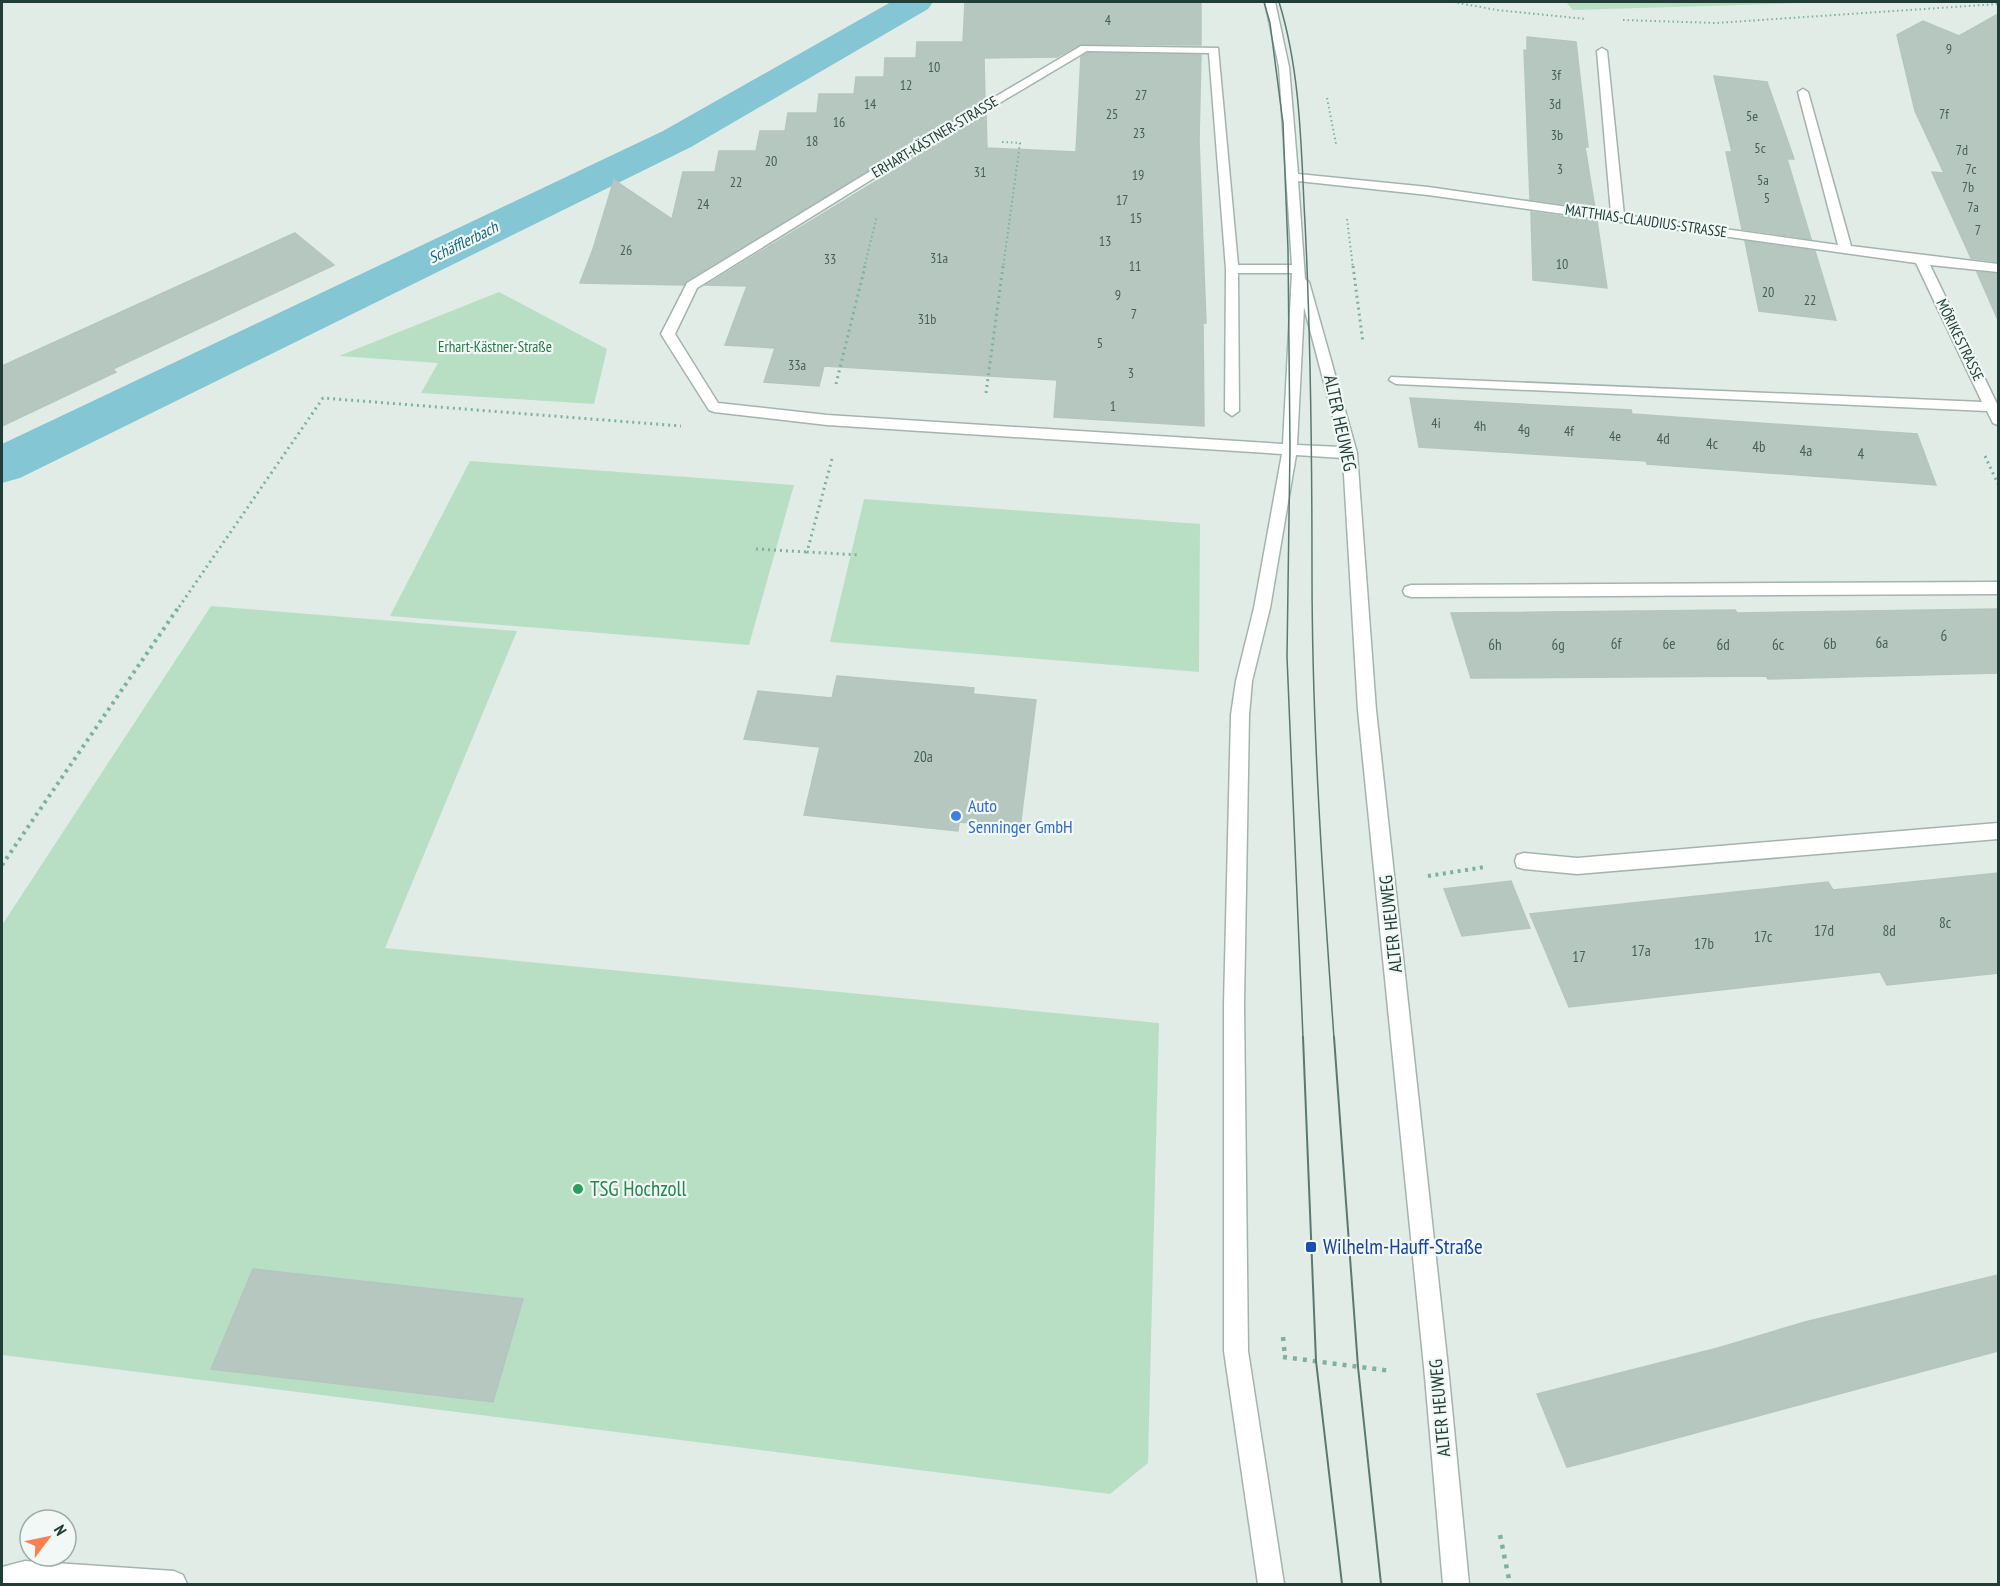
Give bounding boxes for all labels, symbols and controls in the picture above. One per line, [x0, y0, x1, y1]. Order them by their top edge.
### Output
house number: 4 [1105, 11, 1112, 29]
house number: 9 [1946, 40, 1952, 58]
house number: 10 [928, 58, 940, 76]
house number: 3f [1551, 66, 1561, 84]
house number: 12 [900, 76, 912, 94]
house number: 27 [1135, 86, 1147, 104]
street label: ERHART-KÄSTNER-STRASSE [868, 91, 1001, 182]
house number: 14 [864, 95, 877, 113]
house number: 3d [1549, 95, 1561, 113]
house number: 25 [1106, 105, 1118, 123]
house number: 7f [1939, 105, 1949, 123]
house number: 5e [1746, 107, 1758, 125]
house number: 16 [833, 113, 845, 131]
house number: 23 [1133, 124, 1145, 142]
house number: 3b [1551, 126, 1563, 144]
house number: 18 [806, 132, 818, 150]
house number: 5c [1754, 139, 1766, 157]
house number: 7d [1956, 141, 1968, 159]
house number: 20 [765, 152, 777, 170]
house number: 3 [1557, 160, 1563, 178]
house number: 7c [1965, 160, 1977, 178]
house number: 31 [974, 163, 986, 181]
house number: 19 [1132, 166, 1144, 184]
house number: 5a [1757, 171, 1769, 189]
house number: 22 [730, 173, 742, 191]
house number: 7b [1962, 178, 1974, 196]
house number: 5 [1764, 189, 1770, 207]
house number: 17 [1116, 191, 1128, 209]
house number: 24 [697, 195, 710, 213]
house number: 7a [1967, 198, 1979, 216]
street label: MATTHIAS-CLAUDIUS-STRASSE [1564, 200, 1728, 241]
house number: 15 [1130, 209, 1142, 227]
water label: Schäfflerbach [425, 216, 502, 267]
house number: 7 [1975, 221, 1981, 239]
house number: 13 [1099, 232, 1111, 250]
house number: 26 [620, 241, 632, 259]
house number: 31a [930, 249, 948, 267]
house number: 33 [824, 250, 836, 268]
house number: 10 [1556, 255, 1568, 273]
house number: 11 [1129, 257, 1141, 275]
house number: 20 [1762, 283, 1774, 301]
house number: 9 [1115, 286, 1121, 304]
house number: 22 [1804, 291, 1816, 309]
street label: MÖRIKESTRASSE [1932, 296, 1988, 384]
house number: 7 [1131, 305, 1137, 323]
house number: 31b [918, 310, 936, 328]
house number: 5 [1097, 334, 1103, 352]
park label: Erhart-Kästner-Straße [438, 337, 552, 356]
house number: 33a [788, 356, 806, 374]
house number: 3 [1128, 364, 1134, 382]
street label: ALTER HEUWEG [1319, 373, 1362, 473]
house number: 1 [1110, 397, 1116, 415]
house number: 4i [1431, 414, 1441, 432]
house number: 4h [1474, 417, 1486, 435]
house number: 4g [1518, 420, 1530, 438]
house number: 4f [1564, 422, 1574, 440]
house number: 4e [1609, 427, 1621, 445]
house number: 4d [1656, 429, 1670, 448]
house number: 4c [1706, 434, 1719, 453]
house number: 4b [1752, 437, 1766, 456]
house number: 4a [1800, 441, 1812, 460]
house number: 4 [1858, 444, 1865, 463]
house number: 6 [1941, 626, 1948, 645]
house number: 6a [1876, 633, 1888, 652]
house number: 6f [1611, 634, 1622, 653]
house number: 6e [1663, 634, 1675, 653]
house number: 6b [1823, 634, 1837, 653]
house number: 6h [1488, 635, 1502, 654]
house number: 6g [1551, 635, 1565, 654]
house number: 6d [1716, 635, 1730, 654]
house number: 6c [1772, 635, 1785, 654]
house number: 20a [913, 747, 933, 766]
place label: Auto Senninger GmbH [968, 794, 1073, 838]
marker: Auto Senninger GmbH [949, 809, 963, 823]
street label: ALTER HEUWEG [1374, 874, 1407, 974]
house number: 8c [1939, 913, 1952, 932]
house number: 17d [1814, 921, 1834, 940]
house number: 8d [1882, 921, 1896, 940]
house number: 17c [1754, 927, 1773, 946]
house number: 17b [1694, 934, 1714, 953]
house number: 17a [1631, 941, 1651, 960]
house number: 17 [1572, 947, 1586, 966]
place label: TSG Hochzoll [590, 1175, 686, 1202]
marker: TSG Hochzoll [571, 1182, 585, 1196]
place label: Wilhelm-Hauff-Straße [1323, 1233, 1483, 1260]
marker: Wilhelm-Hauff-Straße [1304, 1240, 1318, 1254]
street label: ALTER HEUWEG [1424, 1358, 1455, 1458]
north arrow [18, 1508, 78, 1568]
text: N [50, 1521, 71, 1539]

